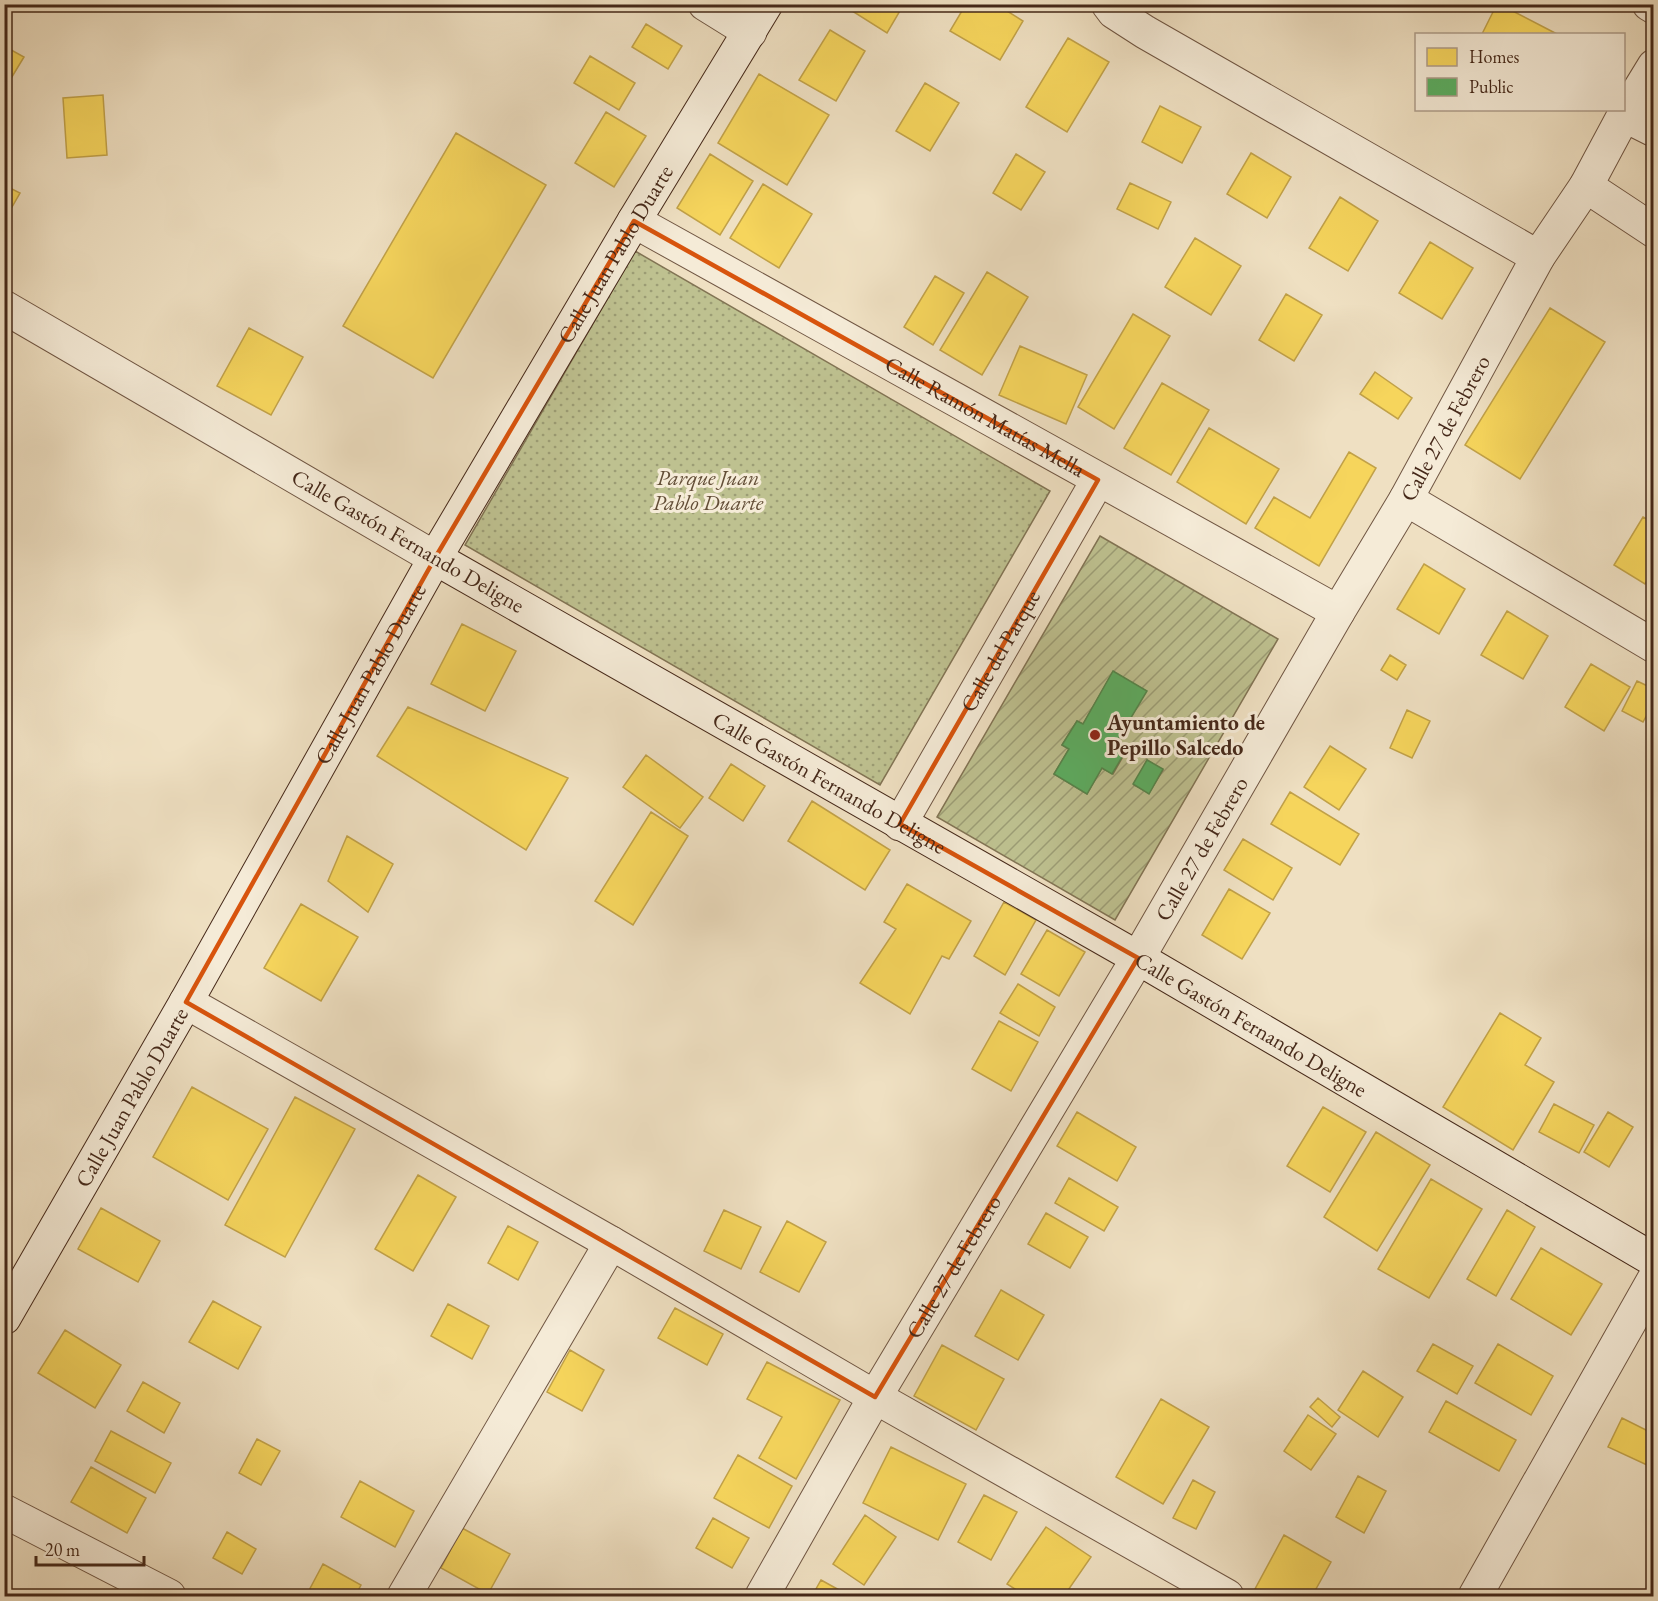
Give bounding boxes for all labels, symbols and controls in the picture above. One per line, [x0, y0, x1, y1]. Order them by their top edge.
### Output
legend [1415, 33, 1625, 111]
text: Homes [1469, 45, 1520, 68]
text: Public [1469, 75, 1513, 98]
street label: Calle Juan Pablo Duarte [550, 159, 680, 349]
street label: Calle Ramón Matías Mella [880, 349, 1091, 483]
street label: Calle 27 de Febrero [1393, 350, 1496, 506]
street label: Calle Gastón Fernando Deligne [286, 462, 530, 620]
park label: Parque Juan Pablo Duarte [653, 463, 764, 517]
street label: Calle Juan Pablo Duarte [308, 578, 433, 769]
street label: Calle del Parque [953, 584, 1047, 717]
street label: Calle Gastón Fernando Deligne [708, 705, 952, 861]
place label: Ayuntamiento de Pepillo Salcedo [1106, 708, 1265, 762]
marker: Ayuntamiento de Pepillo Salcedo [1088, 728, 1102, 742]
street label: Calle 27 de Febrero [1148, 771, 1254, 926]
street label: Calle Gastón Fernando Deligne [1130, 945, 1373, 1104]
street label: Calle Juan Pablo Duarte [68, 1001, 195, 1192]
street label: Calle 27 de Febrero [899, 1189, 1007, 1344]
scale bar [36, 1529, 144, 1567]
text: 20 m [45, 1538, 80, 1561]

